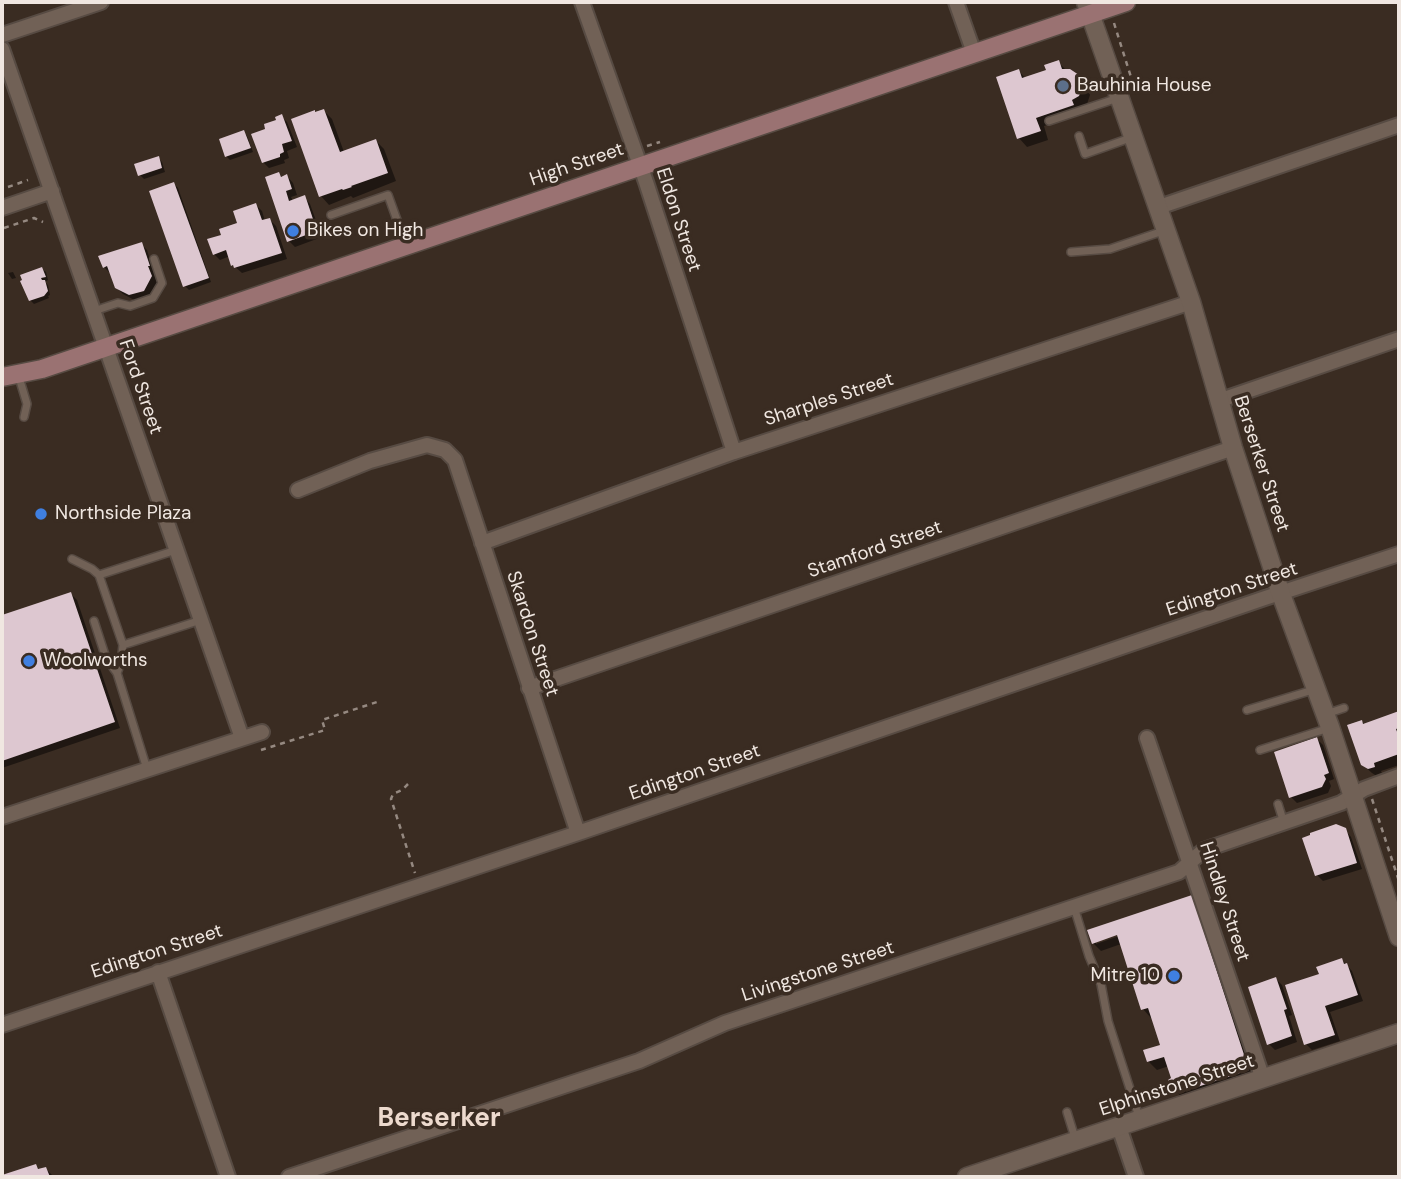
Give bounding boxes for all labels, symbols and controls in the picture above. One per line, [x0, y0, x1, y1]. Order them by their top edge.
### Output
place label: Bauhinia House [1077, 75, 1211, 97]
marker: Bauhinia House [1055, 78, 1071, 94]
street label: High Street [527, 138, 627, 192]
street label: Eldon Street [650, 165, 706, 275]
place label: Bikes on High [307, 220, 424, 242]
marker: Bikes on High [285, 223, 301, 239]
street label: Ford Street [113, 337, 167, 437]
street label: Sharples Street [761, 368, 897, 432]
street label: Berserker Street [1228, 393, 1294, 535]
place label: Northside Plaza [55, 503, 191, 525]
marker: Northside Plaza [33, 506, 49, 522]
street label: Stamford Street [805, 516, 945, 584]
street label: Edington Street [1163, 558, 1301, 622]
street label: Skardon Street [501, 568, 563, 700]
place label: Woolworths [43, 650, 148, 672]
marker: Woolworths [21, 653, 37, 669]
street label: Edington Street [627, 740, 763, 806]
street label: Hindley Street [1194, 839, 1254, 965]
street label: Edington Street [88, 920, 226, 984]
street label: Livingstone Street [739, 937, 897, 1007]
place label: Mitre 10 [1091, 965, 1160, 987]
marker: Mitre 10 [1166, 968, 1182, 984]
street label: Elphinstone Street [1097, 1050, 1257, 1122]
district label: Berserker [377, 1103, 501, 1135]

